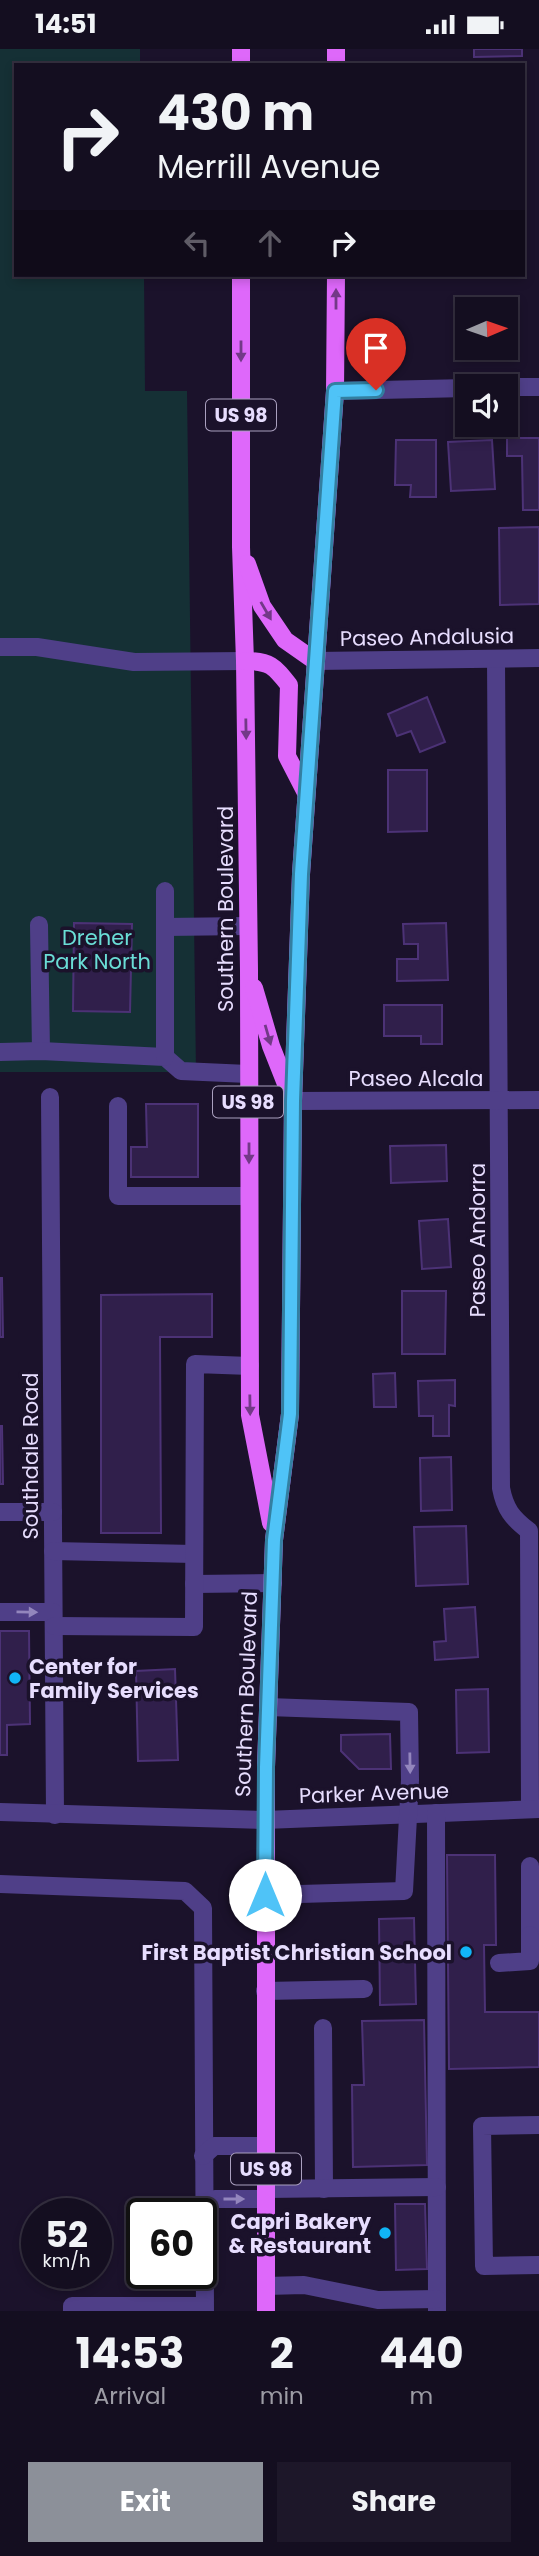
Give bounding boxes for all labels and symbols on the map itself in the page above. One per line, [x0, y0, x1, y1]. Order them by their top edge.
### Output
one-way arrow [330, 288, 342, 310]
north arrow [455, 297, 518, 361]
pin [346, 318, 406, 390]
one-way arrow [235, 341, 247, 363]
road number: US 98 [206, 399, 276, 431]
one-way arrow [259, 601, 272, 620]
street label: Paseo Andalusia [340, 621, 514, 653]
one-way arrow [240, 719, 252, 741]
street label: Southern Boulevard [211, 806, 240, 1012]
park label: Dreher Park North [43, 923, 151, 976]
one-way arrow [263, 1025, 273, 1046]
street label: Paseo Alcala [348, 1064, 484, 1093]
road number: US 98 [213, 1086, 283, 1117]
one-way arrow [243, 1142, 255, 1164]
street label: Paseo Andorra [463, 1163, 492, 1317]
street label: Southdale Road [16, 1372, 45, 1540]
one-way arrow [244, 1394, 256, 1416]
street label: Southern Boulevard [228, 1590, 264, 1798]
one-way arrow [16, 1606, 38, 1618]
place label: Center for Family Services [29, 1652, 199, 1705]
marker: Center for Family Services [7, 1670, 23, 1686]
one-way arrow [404, 1753, 416, 1775]
street label: Parker Avenue [298, 1776, 450, 1810]
position arrow [228, 1858, 302, 1932]
place label: First Baptist Christian School [141, 1938, 452, 1967]
marker: First Baptist Christian School [458, 1944, 474, 1960]
road number: US 98 [231, 2153, 301, 2185]
one-way arrow [224, 2193, 246, 2205]
speed limit sign: 60 [126, 2198, 217, 2289]
place label: Capri Bakery & Restaurant [229, 2207, 372, 2260]
marker: Capri Bakery & Restaurant [377, 2225, 393, 2241]

